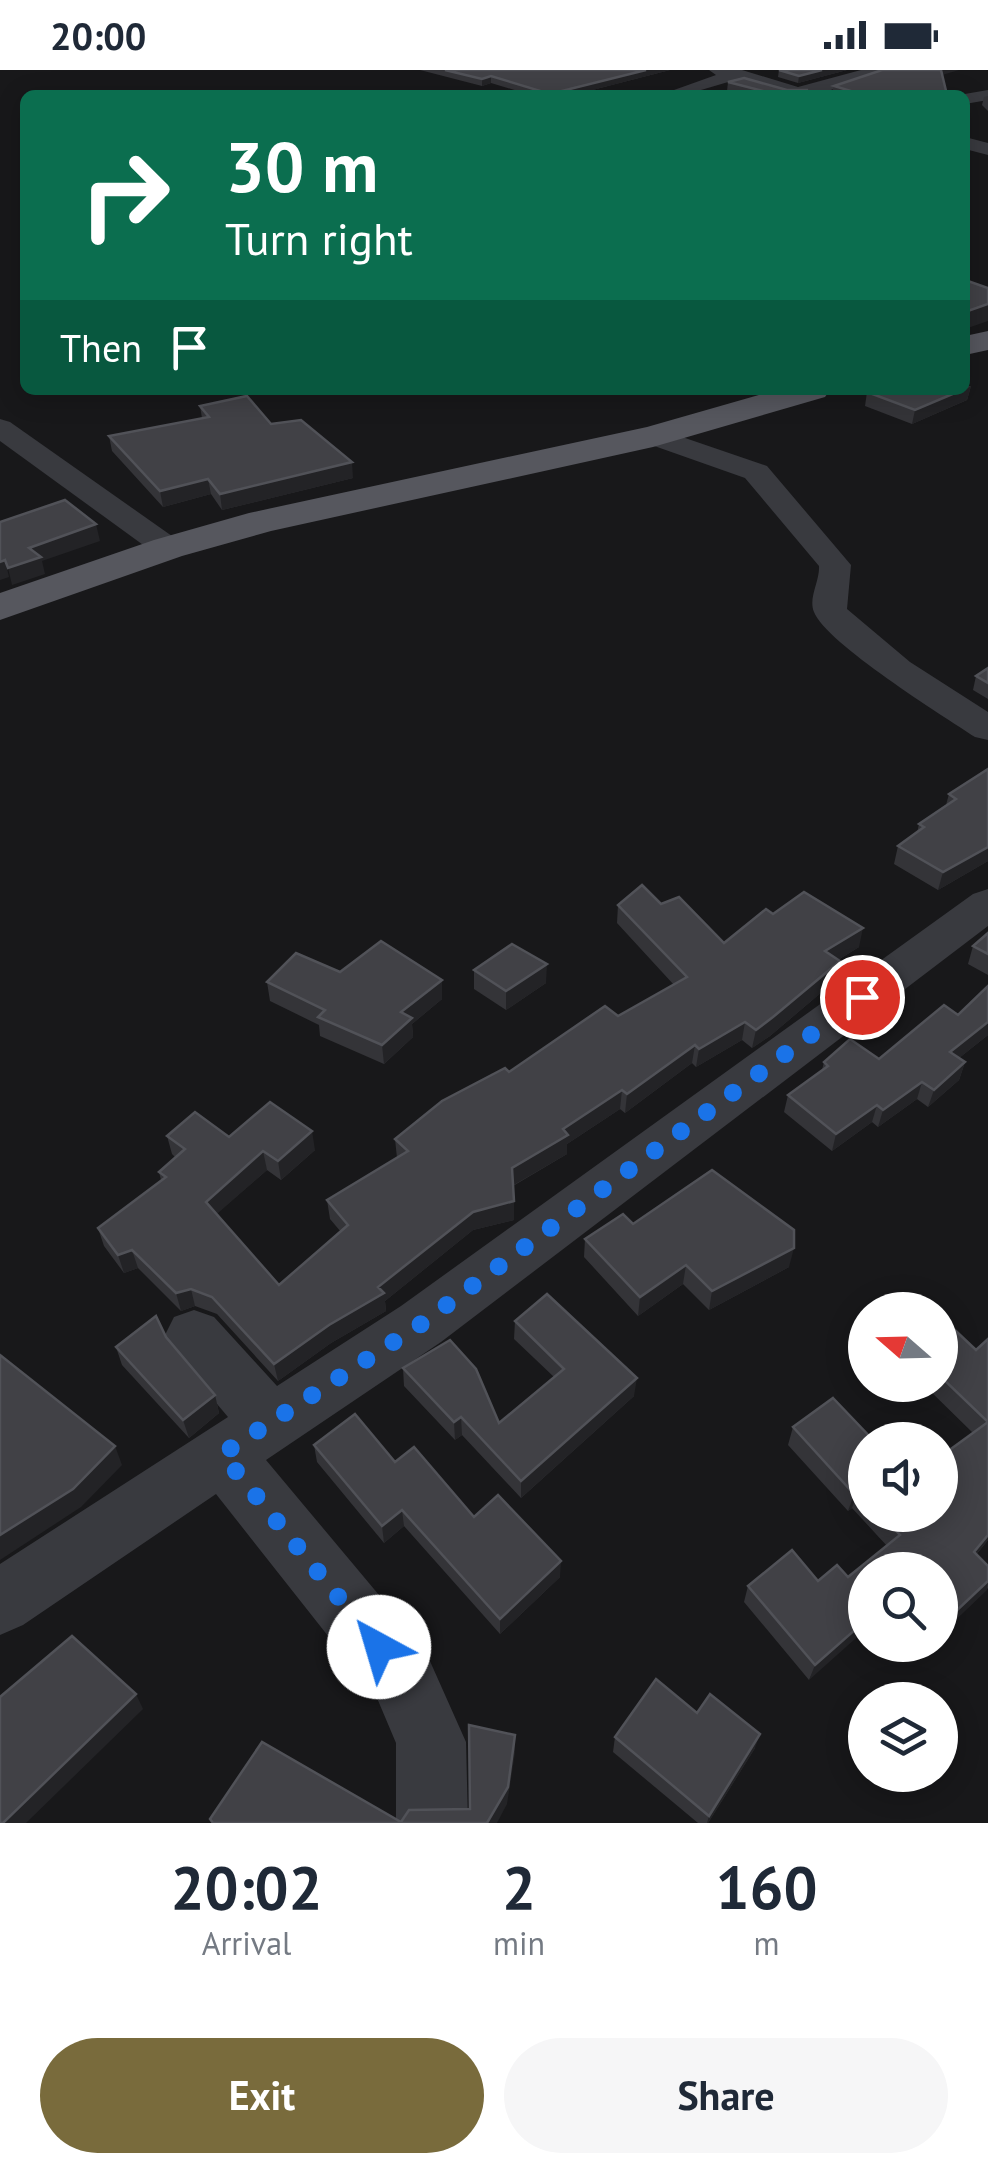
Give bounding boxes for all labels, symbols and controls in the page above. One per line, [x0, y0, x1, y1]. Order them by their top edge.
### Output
text: 20:00 [50, 11, 146, 60]
text: 30 m [225, 121, 378, 211]
icon: right [60, 130, 190, 260]
text: Turn right [225, 209, 413, 267]
icon: arrive [162, 320, 217, 375]
text: Then [60, 323, 142, 372]
pin [820, 955, 905, 1040]
icon: arrive [835, 970, 890, 1025]
north arrow [848, 1292, 958, 1402]
map controls [848, 1292, 958, 1792]
button: sound [848, 1422, 958, 1532]
button: search [848, 1552, 958, 1662]
position arrow [327, 1595, 431, 1699]
button: layers [848, 1682, 958, 1792]
text: 20:02 [170, 1848, 323, 1926]
text: 2 [502, 1848, 536, 1926]
text: 160 [716, 1848, 818, 1926]
text: Arrival [202, 1922, 291, 1964]
text: min [493, 1922, 545, 1964]
text: m [754, 1922, 780, 1964]
button: Exit [40, 2038, 484, 2153]
button: Share [504, 2038, 948, 2153]

